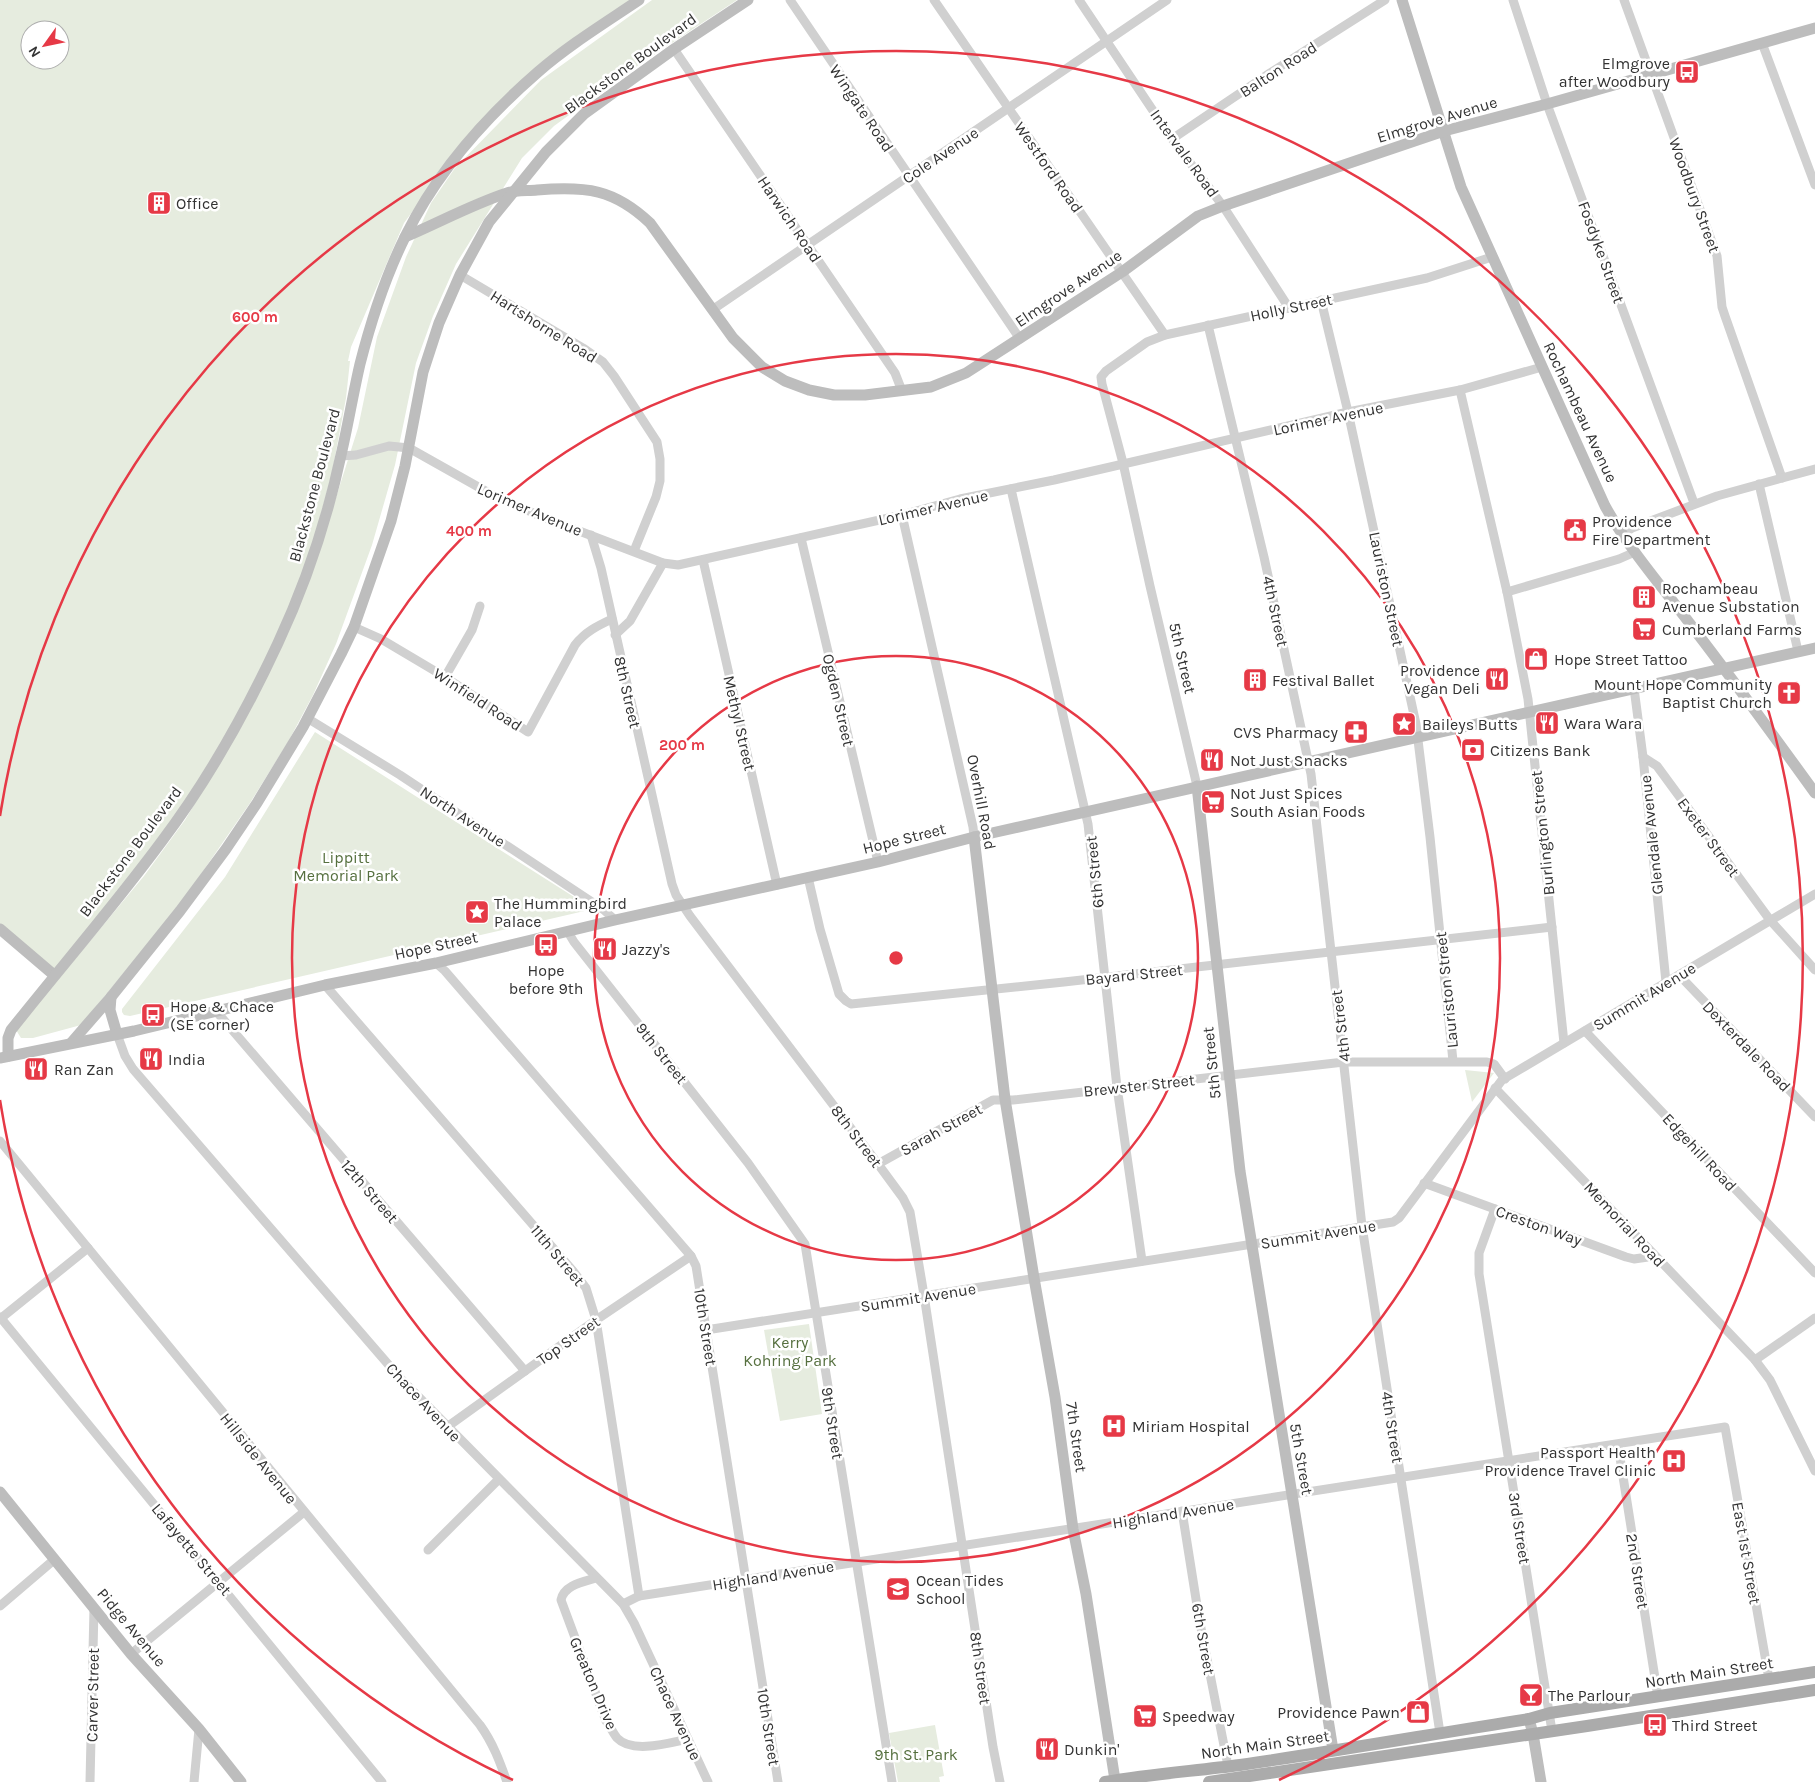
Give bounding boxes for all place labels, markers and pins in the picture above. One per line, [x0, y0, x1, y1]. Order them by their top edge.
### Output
place label: Elmgrove after Woodbury [1559, 54, 1671, 91]
bus stop icon: Elmgrove after Woodbury [1674, 59, 1700, 85]
building icon: Office [146, 190, 172, 216]
place label: Office [176, 194, 219, 213]
place label: Providence Fire Department [1592, 512, 1711, 549]
public building icon: Providence Fire Department [1562, 517, 1588, 543]
place label: Rochambeau Avenue Substation [1662, 579, 1800, 616]
building icon: Rochambeau Avenue Substation [1631, 584, 1657, 610]
supermarket icon: Cumberland Farms [1631, 616, 1657, 642]
place label: Cumberland Farms [1662, 620, 1802, 639]
shop icon: Hope Street Tattoo [1523, 646, 1549, 672]
place label: Hope Street Tattoo [1554, 650, 1687, 669]
place label: Providence Vegan Deli [1400, 661, 1480, 698]
restaurant icon: Providence Vegan Deli [1484, 666, 1510, 692]
building icon: Festival Ballet [1242, 667, 1268, 693]
place label: Festival Ballet [1272, 671, 1374, 690]
place label: Mount Hope Community Baptist Church [1594, 675, 1773, 712]
church icon: Mount Hope Community Baptist Church [1776, 680, 1802, 706]
restaurant icon: Wara Wara [1534, 710, 1560, 736]
place icon: Baileys Butts [1391, 711, 1417, 737]
place label: Wara Wara [1564, 714, 1642, 733]
place label: Baileys Butts [1422, 715, 1518, 734]
pharmacy icon: CVS Pharmacy [1343, 719, 1369, 745]
place label: CVS Pharmacy [1233, 723, 1339, 742]
bank icon: Citizens Bank [1460, 737, 1486, 763]
place label: Citizens Bank [1490, 741, 1590, 760]
restaurant icon: Not Just Snacks [1199, 747, 1225, 773]
place label: Not Just Snacks [1230, 751, 1348, 770]
place label: Not Just Spices South Asian Foods [1230, 784, 1366, 821]
supermarket icon: Not Just Spices South Asian Foods [1200, 789, 1226, 815]
place label: The Hummingbird Palace [494, 894, 627, 931]
place icon: The Hummingbird Palace [464, 899, 490, 925]
bus stop icon: Hope before 9th [533, 932, 559, 958]
restaurant icon: Jazzy's [592, 936, 618, 962]
place label: Jazzy's [622, 940, 670, 959]
centre of rings [887, 949, 905, 967]
place label: Hope before 9th [509, 961, 583, 998]
place label: Hope & Chace (SE corner) [170, 997, 274, 1034]
bus stop icon: Hope & Chace (SE corner) [140, 1002, 166, 1028]
restaurant icon: India [138, 1046, 164, 1072]
place label: India [168, 1050, 205, 1069]
restaurant icon: Ran Zan [23, 1056, 49, 1082]
place label: Ran Zan [54, 1060, 114, 1079]
hospital icon: Miriam Hospital [1101, 1413, 1127, 1439]
place label: Miriam Hospital [1132, 1417, 1250, 1436]
place label: Passport Health Providence Travel Clinic [1484, 1443, 1656, 1480]
hospital icon: Passport Health Providence Travel Clinic [1661, 1448, 1687, 1474]
place label: Ocean Tides School [916, 1571, 1004, 1608]
school or university icon: Ocean Tides School [885, 1576, 911, 1602]
bar icon: The Parlour [1518, 1682, 1544, 1708]
place label: The Parlour [1548, 1686, 1630, 1705]
shop icon: Providence Pawn [1405, 1699, 1431, 1725]
supermarket icon: Speedway [1132, 1703, 1158, 1729]
place label: Providence Pawn [1277, 1703, 1400, 1722]
place label: Speedway [1162, 1707, 1235, 1726]
bus stop icon: Third Street [1642, 1712, 1668, 1738]
place label: Third Street [1672, 1716, 1757, 1735]
restaurant icon: Dunkin' [1034, 1736, 1060, 1762]
place label: Dunkin' [1064, 1740, 1120, 1759]

